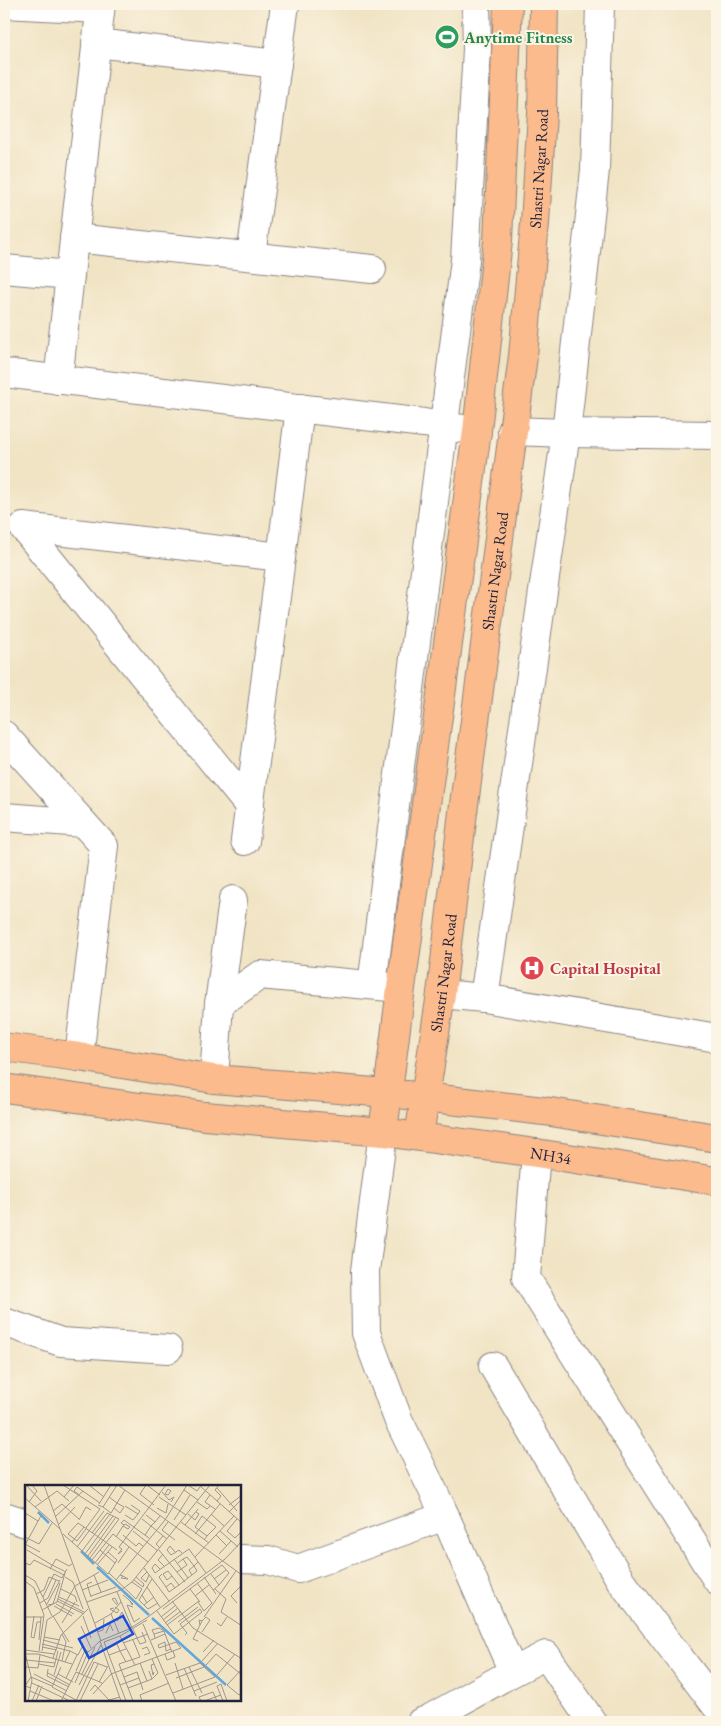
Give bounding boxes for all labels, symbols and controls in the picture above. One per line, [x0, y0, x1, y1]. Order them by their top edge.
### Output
sports icon: Anytime Fitness [434, 24, 460, 50]
place label: Anytime Fitness [463, 27, 573, 48]
street label: Shastri Nagar Road [524, 108, 553, 229]
street label: Shastri Nagar Road [477, 510, 513, 632]
street label: Shastri Nagar Road [425, 911, 461, 1034]
hospital icon: Capital Hospital [519, 955, 545, 981]
place label: Capital Hospital [550, 958, 661, 979]
street label: NH34 [529, 1142, 573, 1169]
inset map [25, 1485, 241, 1701]

